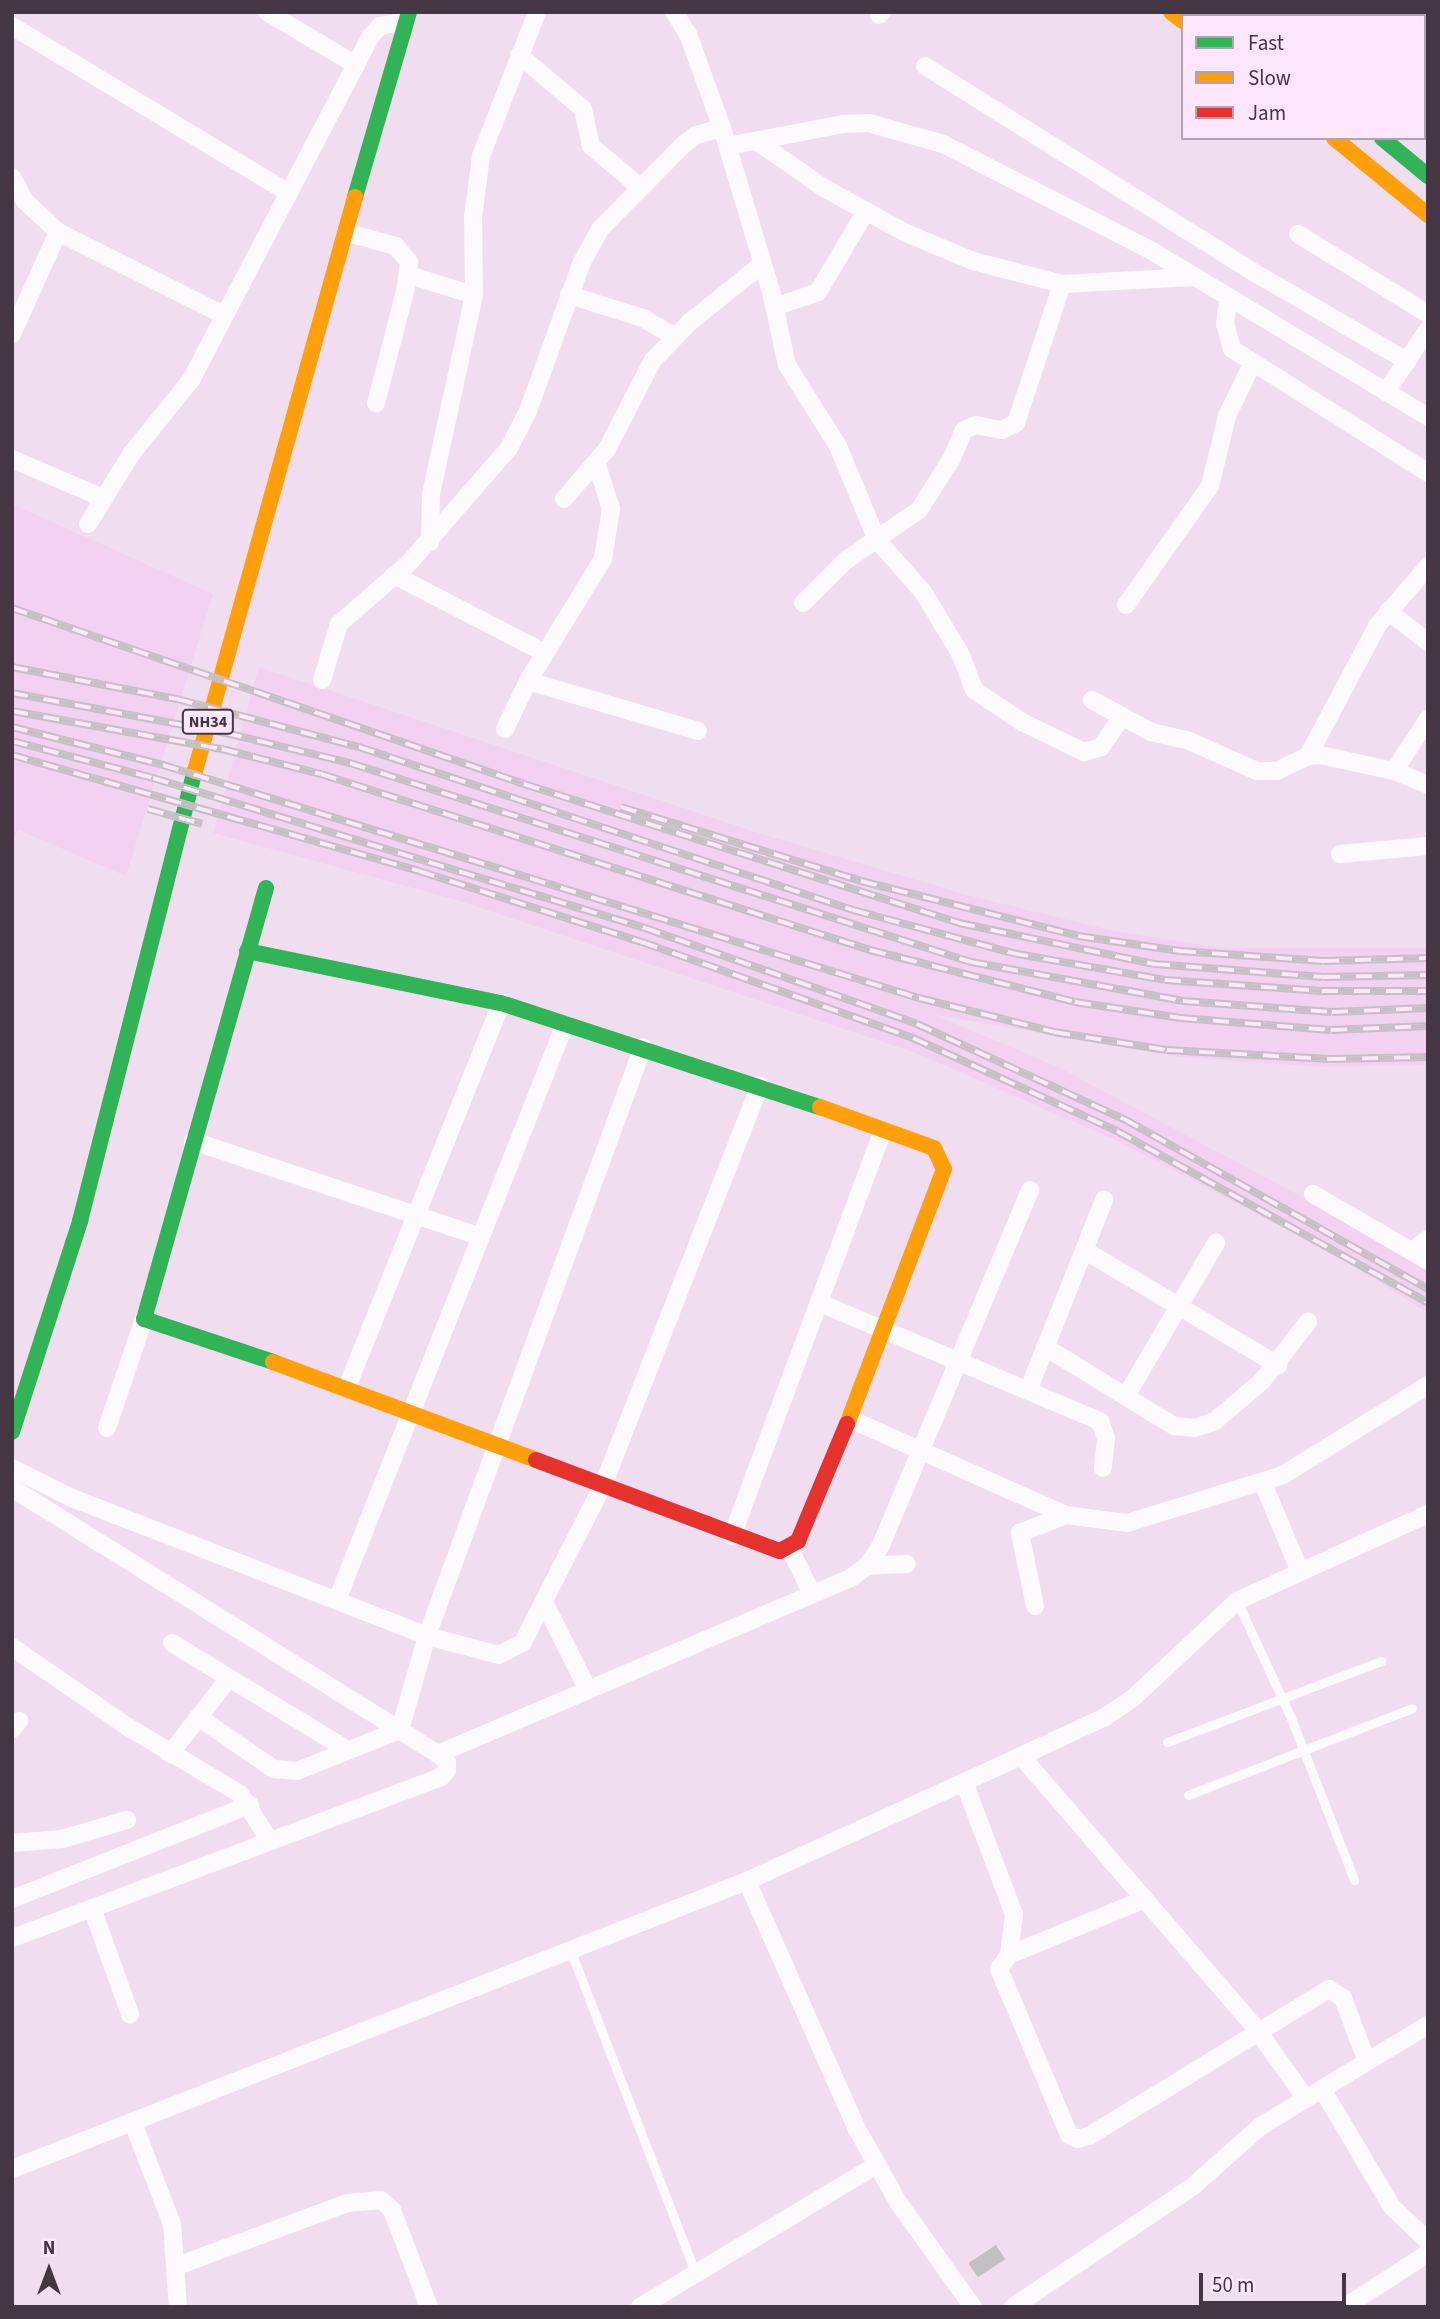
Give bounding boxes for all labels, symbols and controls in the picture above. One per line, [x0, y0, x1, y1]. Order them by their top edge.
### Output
legend [1181, 14, 1426, 140]
text: Fast [1248, 28, 1284, 58]
text: Slow [1248, 63, 1291, 93]
text: Jam [1248, 98, 1286, 128]
road number: NH34 [182, 709, 234, 734]
north arrow [14, 2235, 84, 2305]
text: N [43, 2235, 55, 2262]
scale bar [1202, 2260, 1349, 2304]
text: 50 m [1212, 2270, 1254, 2300]

